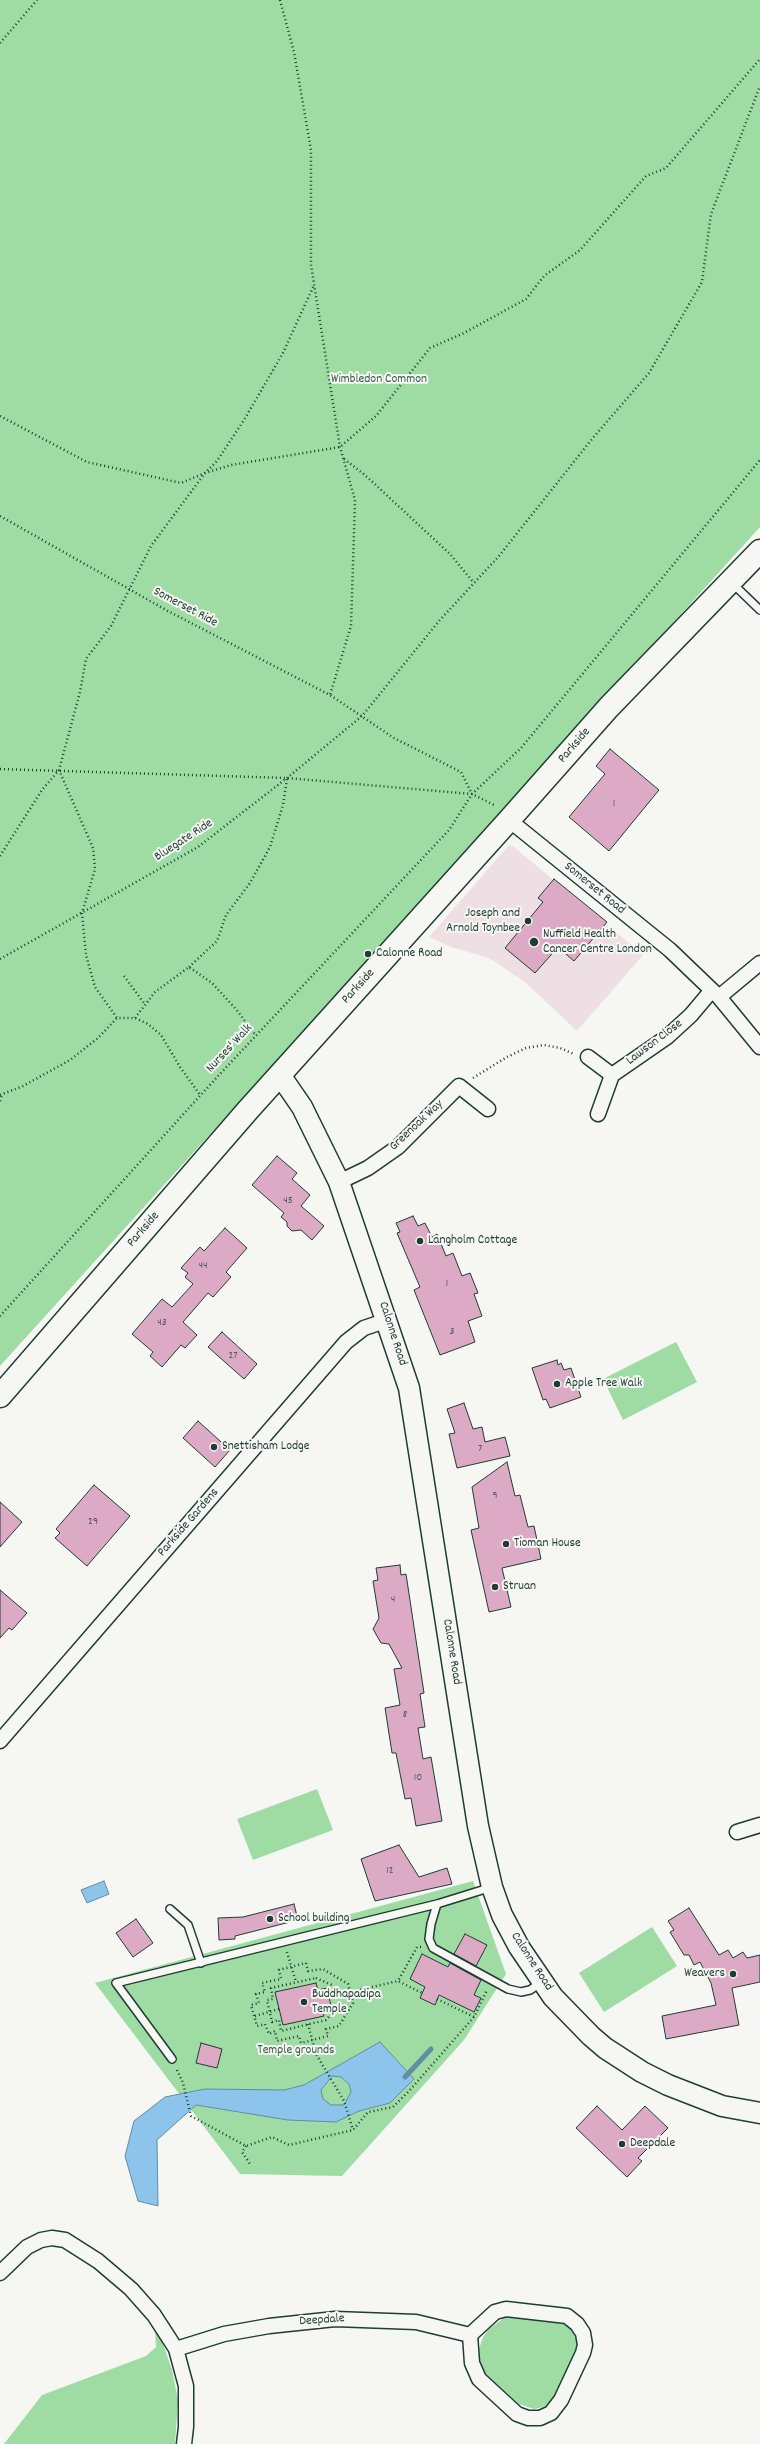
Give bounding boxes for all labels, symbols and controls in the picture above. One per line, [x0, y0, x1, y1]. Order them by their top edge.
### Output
park label: Wimbledon Common [331, 372, 427, 388]
street label: Somerset Ride [150, 585, 220, 631]
street label: Parkside [555, 725, 595, 767]
house number: 1 [613, 797, 615, 811]
street label: Bluegate Ride [152, 816, 216, 866]
street label: Somerset Road [560, 860, 628, 918]
place label: Joseph and Arnold Toynbee [446, 906, 520, 937]
marker: Joseph and Arnold Toynbee [523, 916, 533, 926]
place label: Nuffield Health Cancer Centre London [543, 927, 652, 958]
marker: Nuffield Health Cancer Centre London [528, 936, 540, 948]
place label: Calonne Road [376, 946, 442, 962]
marker: Calonne Road [363, 949, 373, 959]
street label: Parkside [339, 966, 379, 1008]
street label: Lawson Close [624, 1017, 686, 1069]
street label: Nurses' Walk [203, 1021, 257, 1077]
street label: Greenoak Way [387, 1097, 447, 1155]
house number: 45 [283, 1194, 293, 1208]
street label: Parkside [124, 1209, 164, 1251]
place label: Langholm Cottage [428, 1233, 517, 1249]
marker: Langholm Cottage [415, 1236, 425, 1246]
house number: 44 [198, 1259, 208, 1273]
house number: 1 [446, 1277, 448, 1291]
street label: Calonne Road [374, 1300, 410, 1368]
house number: 43 [157, 1316, 167, 1330]
house number: 3 [450, 1325, 454, 1339]
house number: 27 [228, 1349, 238, 1363]
place label: Apple Tree Walk [565, 1376, 642, 1392]
marker: Apple Tree Walk [552, 1379, 562, 1389]
place label: Snettisham Lodge [222, 1439, 309, 1455]
marker: Snettisham Lodge [209, 1442, 219, 1452]
house number: 7 [478, 1442, 482, 1456]
street label: Parkside Gardens [155, 1486, 223, 1560]
house number: 9 [492, 1489, 498, 1503]
house number: 29 [88, 1515, 98, 1529]
place label: Tioman House [514, 1536, 581, 1552]
marker: Tioman House [501, 1539, 511, 1549]
place label: Struan [503, 1579, 536, 1595]
marker: Struan [490, 1582, 500, 1592]
house number: 4 [391, 1593, 395, 1607]
street label: Calonne Road [438, 1618, 464, 1686]
house number: 8 [403, 1708, 407, 1722]
house number: 10 [414, 1771, 422, 1785]
house number: 12 [386, 1864, 394, 1878]
place label: School building [278, 1911, 349, 1927]
marker: School building [265, 1914, 275, 1924]
street label: Calonne Road [506, 1930, 556, 1994]
place label: Weavers [684, 1966, 725, 1982]
marker: Weavers [728, 1969, 738, 1979]
place label: Buddhapadipa Temple [312, 1987, 381, 2018]
marker: Buddhapadipa Temple [299, 1997, 309, 2007]
park label: Temple grounds [257, 2043, 335, 2059]
place label: Deepdale [630, 2136, 675, 2152]
marker: Deepdale [617, 2139, 627, 2149]
street label: Deepdale [299, 2312, 345, 2330]

